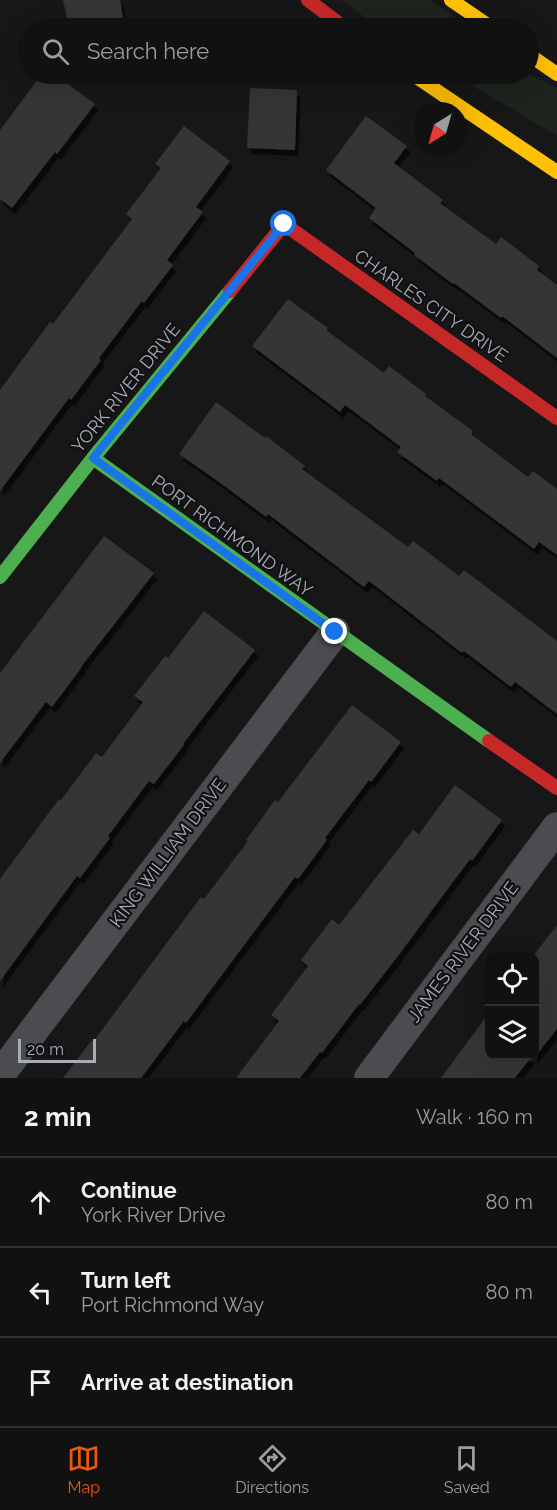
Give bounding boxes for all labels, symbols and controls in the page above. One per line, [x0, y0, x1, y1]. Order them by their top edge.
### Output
search box [18, 18, 539, 84]
icon: search [39, 35, 72, 68]
text: Search here [87, 38, 209, 64]
north arrow [413, 102, 467, 156]
route start [270, 210, 296, 236]
street label: CHARLES CITY DRIVE [351, 245, 512, 366]
street label: YORK RIVER DRIVE [67, 319, 184, 457]
street label: PORT RICHMOND WAY [148, 470, 317, 601]
route end [321, 618, 347, 644]
street label: KING WILLIAM DRIVE [105, 774, 230, 931]
street label: JAMES RIVER DRIVE [403, 877, 522, 1026]
map controls [485, 952, 539, 1060]
button: locate [485, 952, 539, 1006]
button: layers [485, 1006, 539, 1060]
scale bar [18, 1036, 96, 1064]
text: 20 m [27, 1040, 64, 1059]
text: 2 min [24, 1102, 91, 1132]
text: Walk · 160 m [416, 1105, 533, 1129]
text: Continue [81, 1177, 177, 1203]
icon: ahead [24, 1186, 57, 1219]
text: 80 m [485, 1190, 533, 1214]
text: York River Drive [81, 1203, 226, 1227]
text: Turn left [81, 1267, 171, 1293]
icon: left [24, 1276, 57, 1309]
text: 80 m [485, 1280, 533, 1304]
text: Port Richmond Way [81, 1293, 264, 1317]
icon: arrive [24, 1366, 57, 1399]
text: Arrive at destination [81, 1369, 294, 1395]
tab: Map [67, 1442, 100, 1497]
tab: Directions [235, 1442, 309, 1497]
tab: Saved [444, 1442, 490, 1497]

